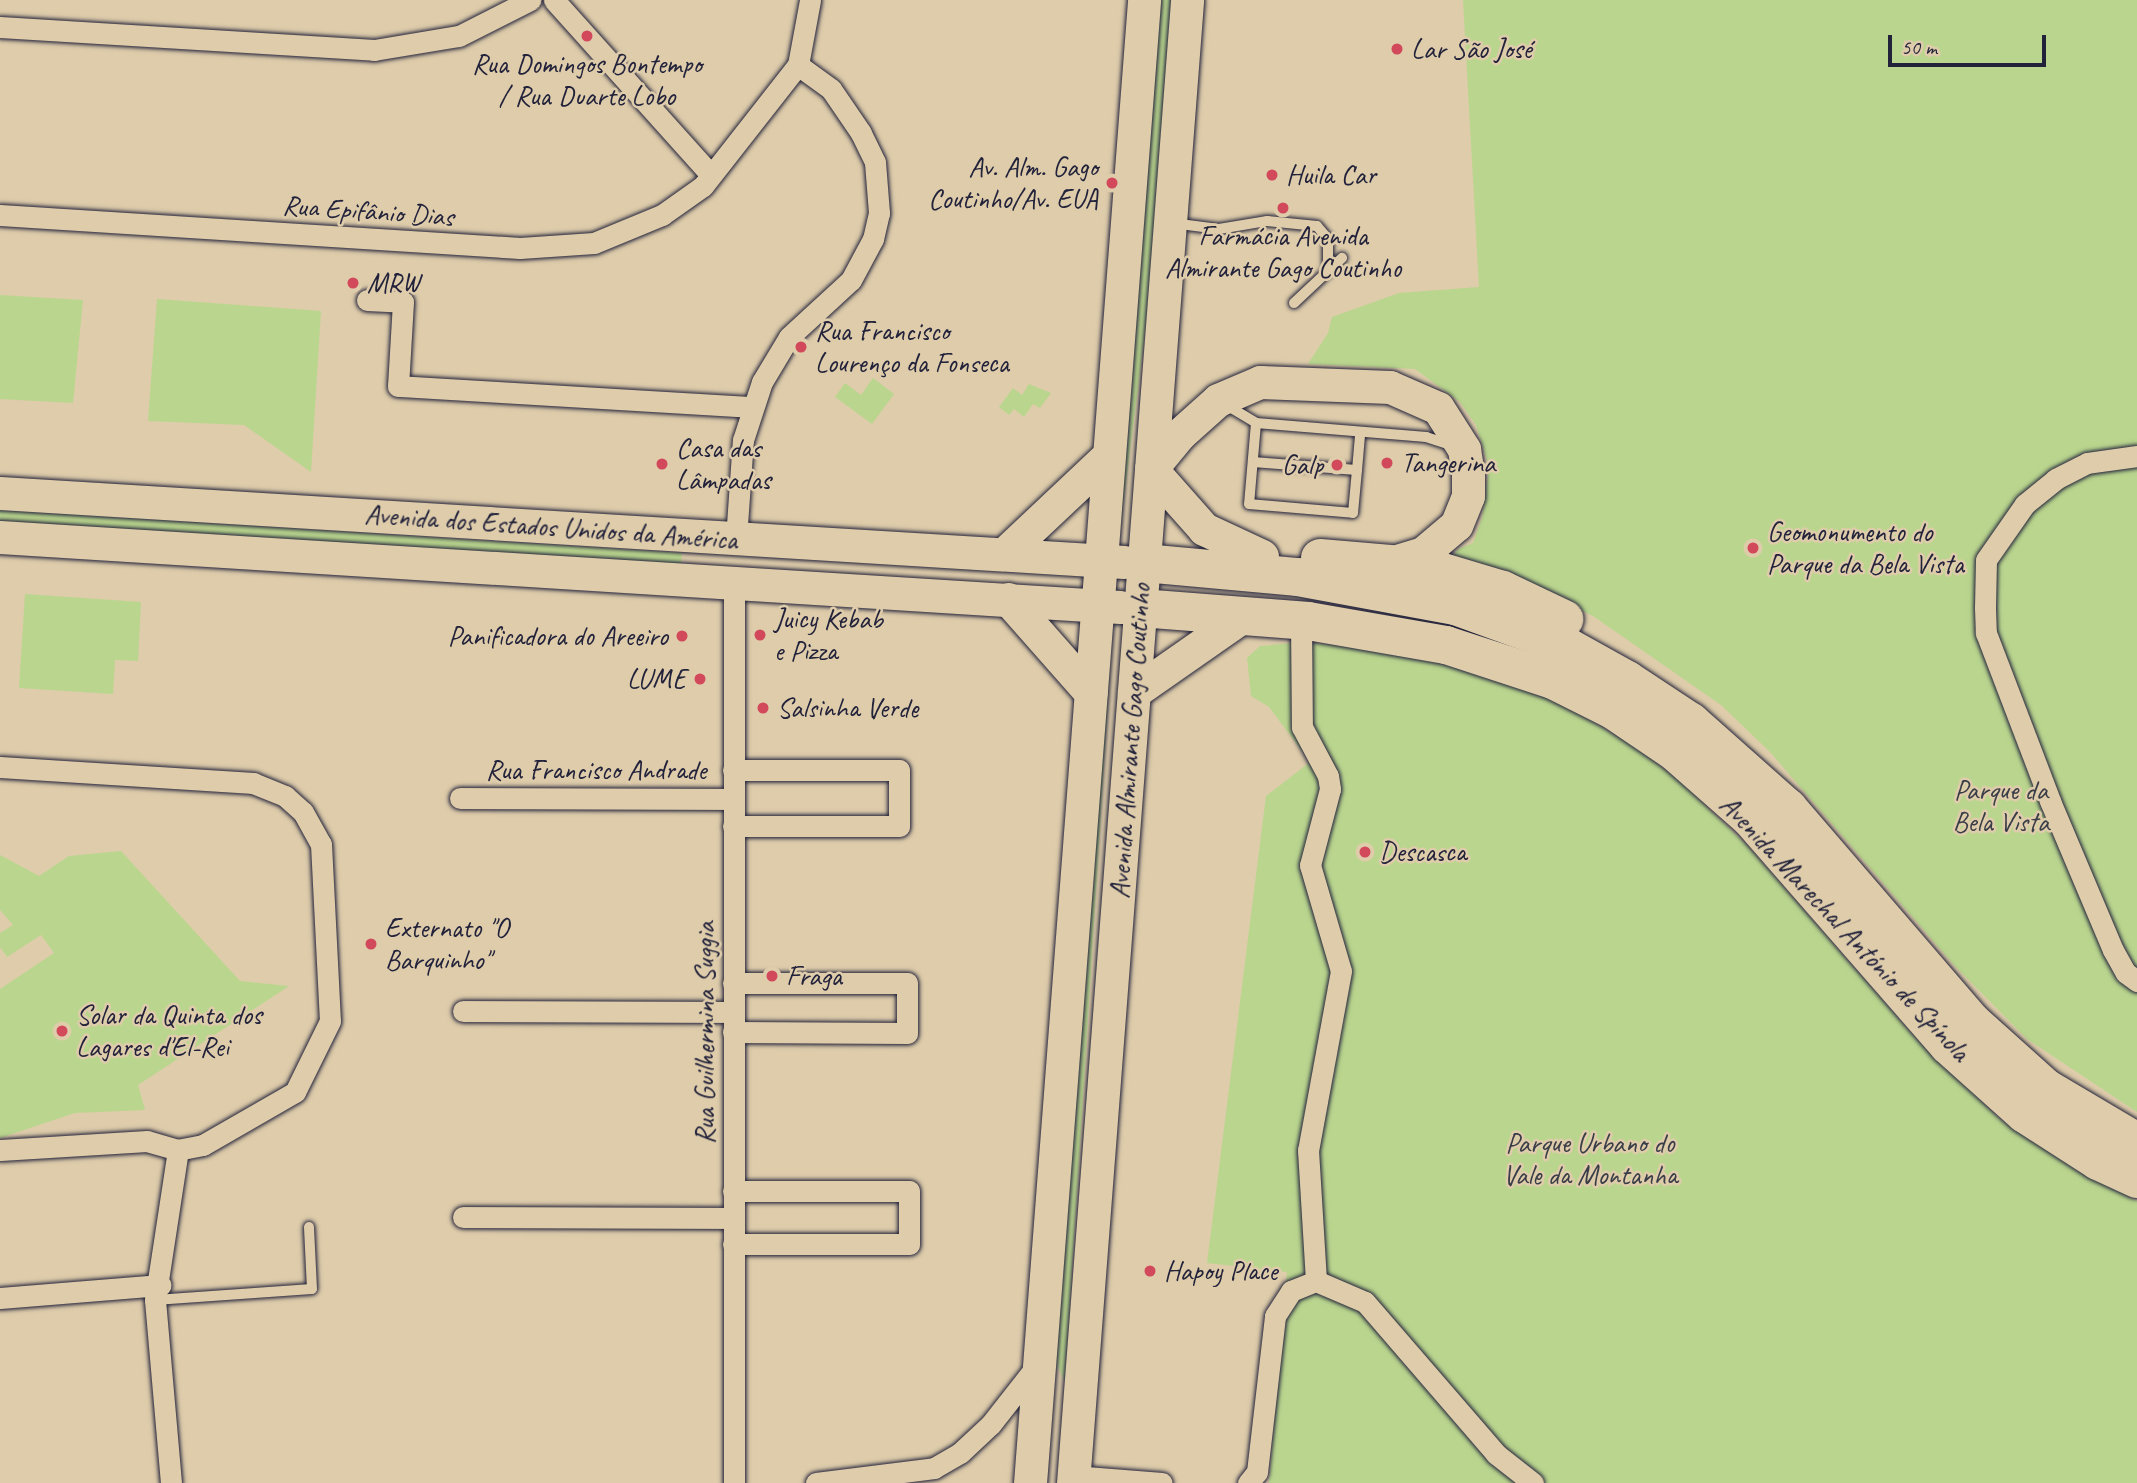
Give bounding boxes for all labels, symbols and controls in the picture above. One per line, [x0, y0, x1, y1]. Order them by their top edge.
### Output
scale bar [1892, 21, 2050, 65]
marker: Rua Domingos Bontempo / Rua Duarte Lobo [579, 28, 595, 44]
place label: Lar São José [1411, 32, 1531, 66]
text: 50 m [1901, 34, 1937, 60]
marker: Lar São José [1389, 41, 1405, 57]
place label: Rua Domingos Bontempo / Rua Duarte Lobo [472, 47, 702, 113]
place label: Av. Alm. Gago Coutinho/Av. EUA [928, 150, 1098, 216]
place label: Huila Car [1286, 158, 1376, 192]
marker: Huila Car [1264, 167, 1280, 183]
marker: Av. Alm. Gago Coutinho/Av. EUA [1104, 175, 1120, 191]
street label: Rua Epifânio Dias [282, 188, 454, 234]
marker: Farmácia Avenida Almirante Gago Coutinho [1275, 200, 1291, 216]
place label: Farmácia Avenida Almirante Gago Coutinho [1165, 219, 1401, 285]
place label: MRW [367, 266, 420, 300]
marker: MRW [345, 275, 361, 291]
place label: Rua Francisco Lourenço da Fonseca [815, 314, 1011, 380]
marker: Rua Francisco Lourenço da Fonseca [793, 339, 809, 355]
place label: Casa das Lâmpadas [676, 431, 770, 497]
place label: Tangerina [1401, 446, 1495, 480]
place label: Galp [1282, 448, 1323, 482]
marker: Tangerina [1379, 455, 1395, 471]
marker: Casa das Lâmpadas [654, 456, 670, 472]
marker: Galp [1329, 457, 1345, 473]
street label: Avenida dos Estados Unidos da América [363, 497, 739, 557]
place label: Geomonumento do Parque da Bela Vista [1767, 515, 1964, 581]
marker: Geomonumento do Parque da Bela Vista [1745, 540, 1761, 556]
street label: Avenida Almirante Gago Coutinho [1102, 583, 1158, 899]
place label: Juicy Kebab e Pizza [774, 602, 881, 668]
place label: Panificadora do Areeiro [448, 619, 668, 653]
marker: Juicy Kebab e Pizza [752, 627, 768, 643]
marker: Panificadora do Areeiro [674, 628, 690, 644]
place label: LUME [627, 662, 686, 696]
marker: LUME [692, 671, 708, 687]
place label: Salsinha Verde [777, 691, 918, 725]
marker: Salsinha Verde [755, 700, 771, 716]
street label: Rua Francisco Andrade [485, 753, 707, 787]
park label: Parque da Bela Vista [1953, 773, 2049, 839]
street label: Avenida Marechal António de Spínola [1713, 788, 1977, 1068]
place label: Descasca [1379, 835, 1466, 869]
marker: Descasca [1357, 844, 1373, 860]
place label: Externato "O Barquinho" [385, 911, 508, 977]
street label: Rua Guilhermina Suggia [688, 923, 722, 1143]
marker: Externato "O Barquinho" [363, 936, 379, 952]
place label: Fraga [786, 959, 842, 993]
marker: Fraga [764, 968, 780, 984]
place label: Solar da Quinta dos Lagares d'El-Rei [76, 998, 262, 1064]
marker: Solar da Quinta dos Lagares d'El-Rei [54, 1023, 70, 1039]
park label: Parque Urbano do Vale da Montanha [1502, 1126, 1678, 1192]
place label: Hapoy Place [1164, 1254, 1278, 1288]
marker: Hapoy Place [1142, 1263, 1158, 1279]

